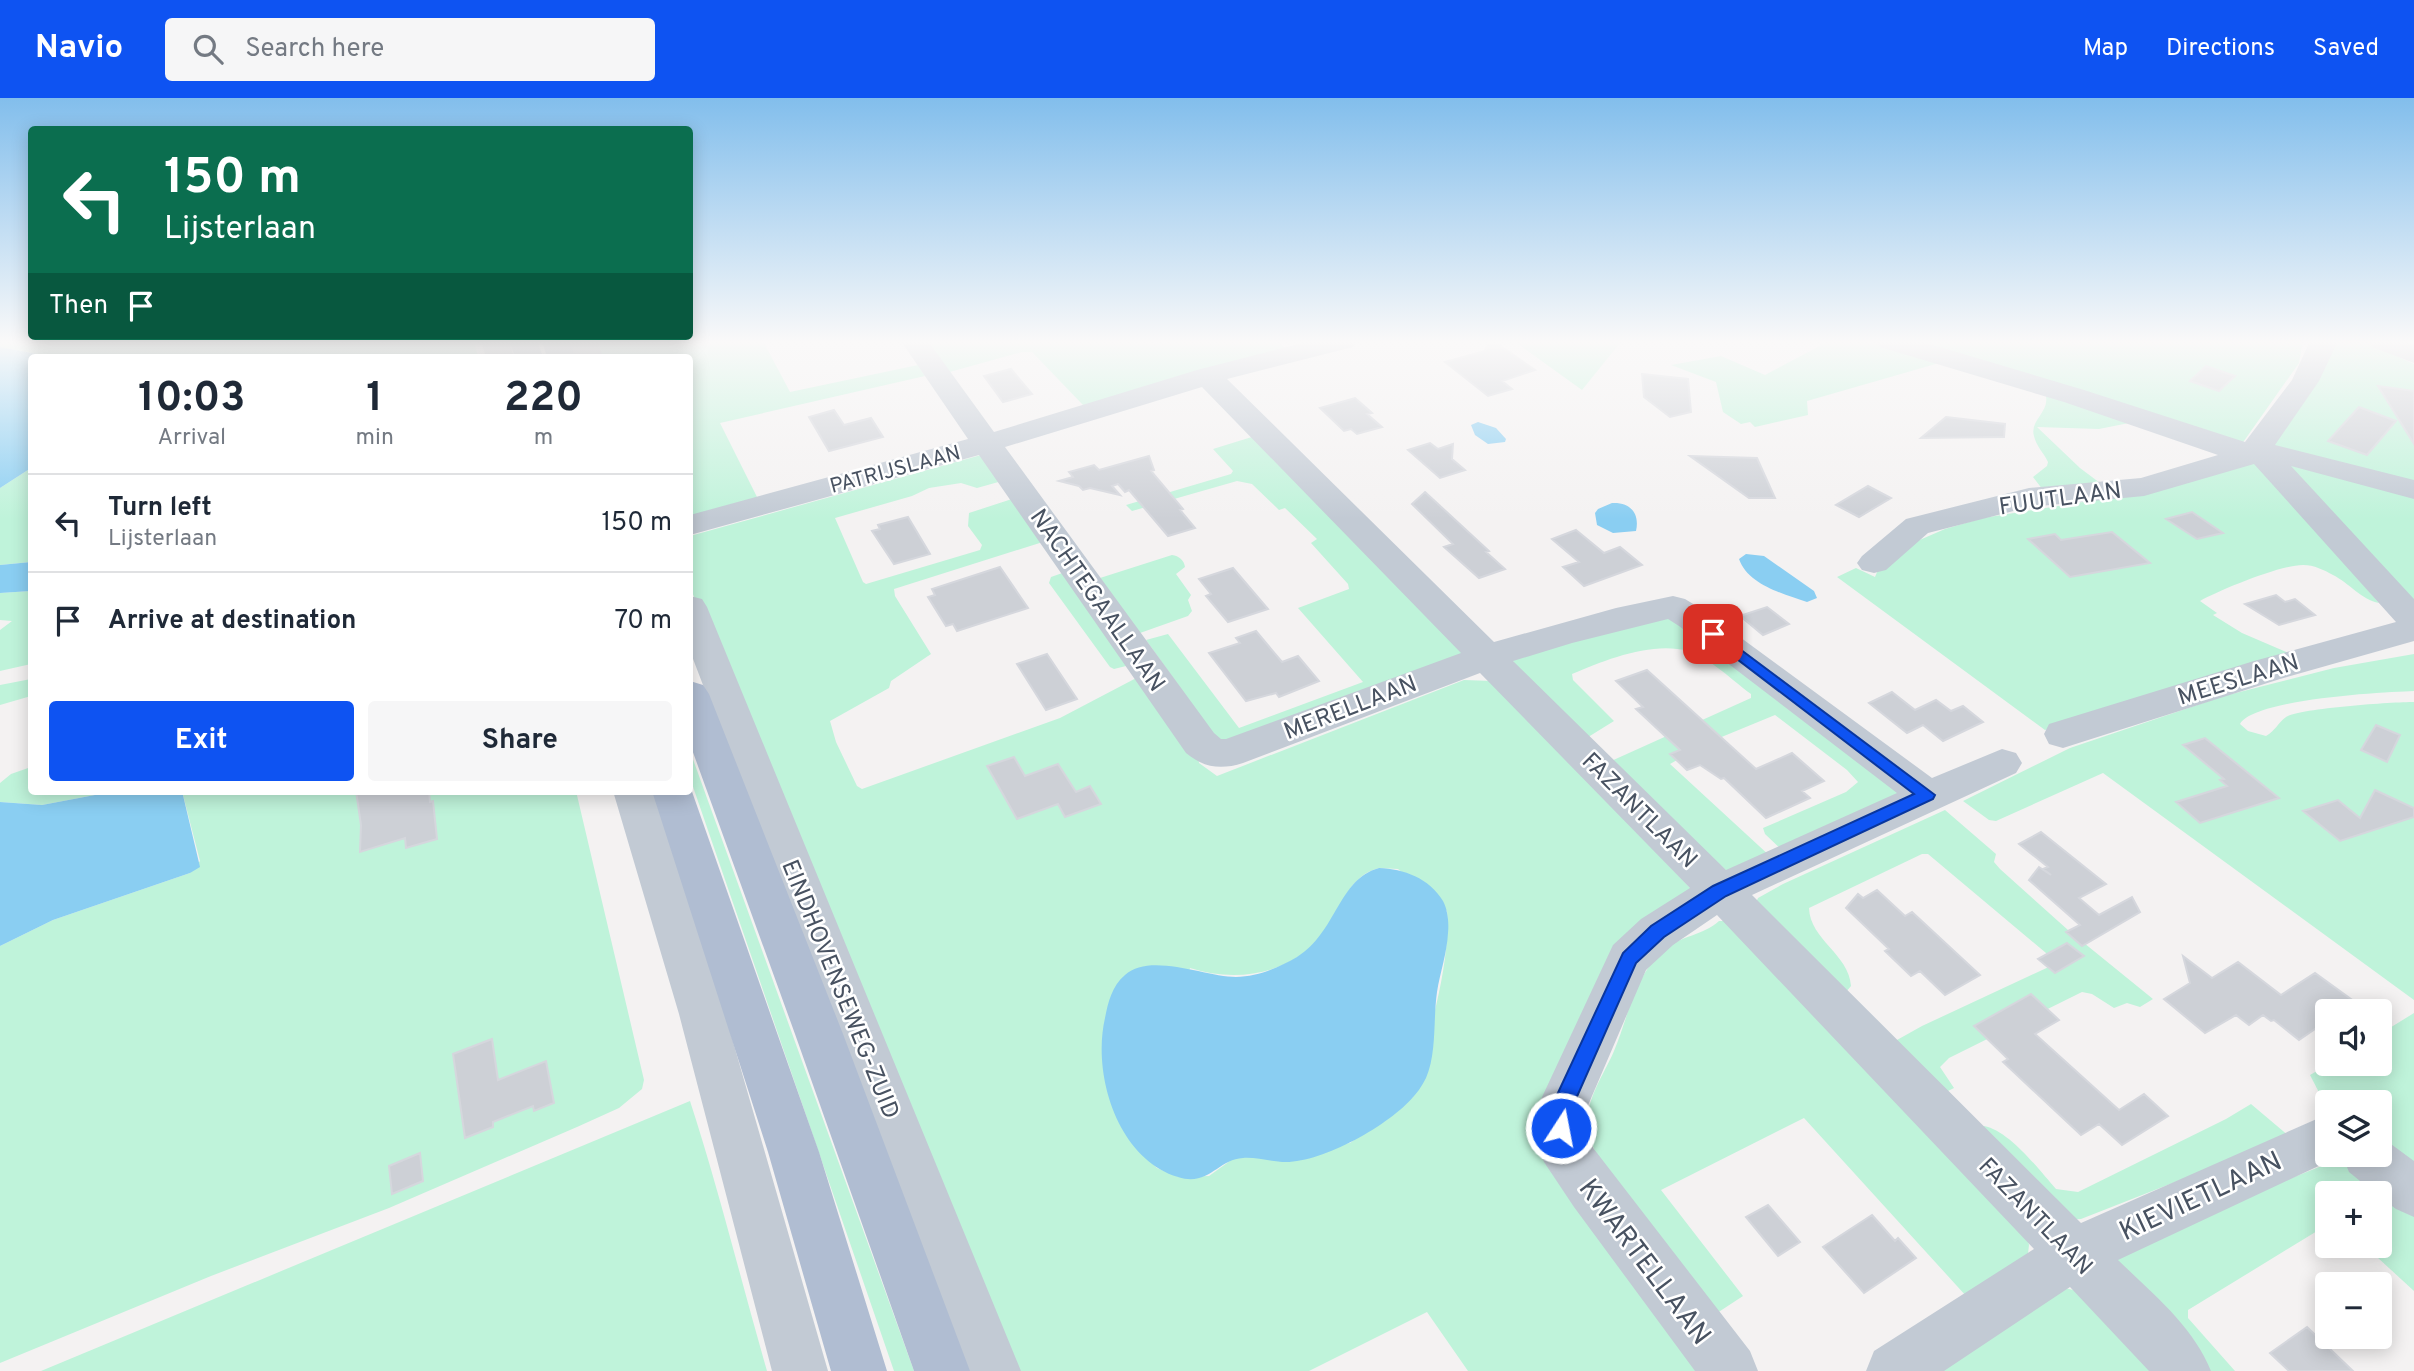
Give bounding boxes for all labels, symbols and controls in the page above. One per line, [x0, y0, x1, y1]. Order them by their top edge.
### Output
search box [165, 18, 655, 81]
text: Navio [35, 28, 123, 70]
icon: search [189, 30, 227, 68]
text: Search here [245, 33, 384, 66]
text: Map [2083, 34, 2128, 64]
text: Directions [2166, 34, 2275, 64]
text: Saved [2313, 34, 2379, 64]
text: 150 m [164, 149, 301, 211]
icon: left [49, 154, 140, 245]
text: Lijsterlaan [164, 210, 316, 250]
icon: arrive [122, 287, 160, 325]
text: Then [49, 290, 108, 323]
text: 10:03 [138, 373, 246, 426]
text: 1 [366, 373, 383, 426]
text: 220 [504, 373, 583, 426]
text: Arrival [158, 424, 226, 453]
text: min [356, 424, 394, 453]
text: m [534, 424, 553, 453]
street label: PATRIJSLAAN [827, 440, 964, 501]
street label: FUUTLAAN [1997, 477, 2124, 523]
text: Turn left [108, 492, 212, 525]
icon: left [49, 504, 87, 542]
street label: NACHTEGAALLAAN [1022, 504, 1171, 698]
text: 150 m [601, 507, 672, 540]
text: Lijsterlaan [108, 525, 217, 554]
icon: arrive [49, 602, 87, 640]
pin [1683, 604, 1743, 664]
text: Arrive at destination [108, 605, 356, 638]
text: 70 m [614, 605, 672, 638]
icon: arrive [1694, 615, 1732, 653]
street label: MEESLAAN [2174, 648, 2303, 714]
street label: MERELLAAN [1280, 670, 1422, 748]
button: Exit [49, 701, 354, 781]
button: Share [368, 701, 672, 781]
street label: FAZANTLAAN [1574, 747, 1703, 876]
street label: EINDHOVENSEWEG-ZUID [773, 856, 905, 1124]
map controls [2315, 999, 2392, 1349]
button: sound [2315, 999, 2392, 1076]
button: layers [2315, 1090, 2392, 1167]
position arrow [1524, 1091, 1598, 1165]
street label: KIEVIETLAAN [2114, 1144, 2288, 1251]
street label: FAZANTLAAN [1971, 1152, 2098, 1282]
street label: KWARTELLAAN [1569, 1172, 1718, 1353]
button: + [2315, 1181, 2392, 1258]
button: − [2315, 1272, 2392, 1349]

